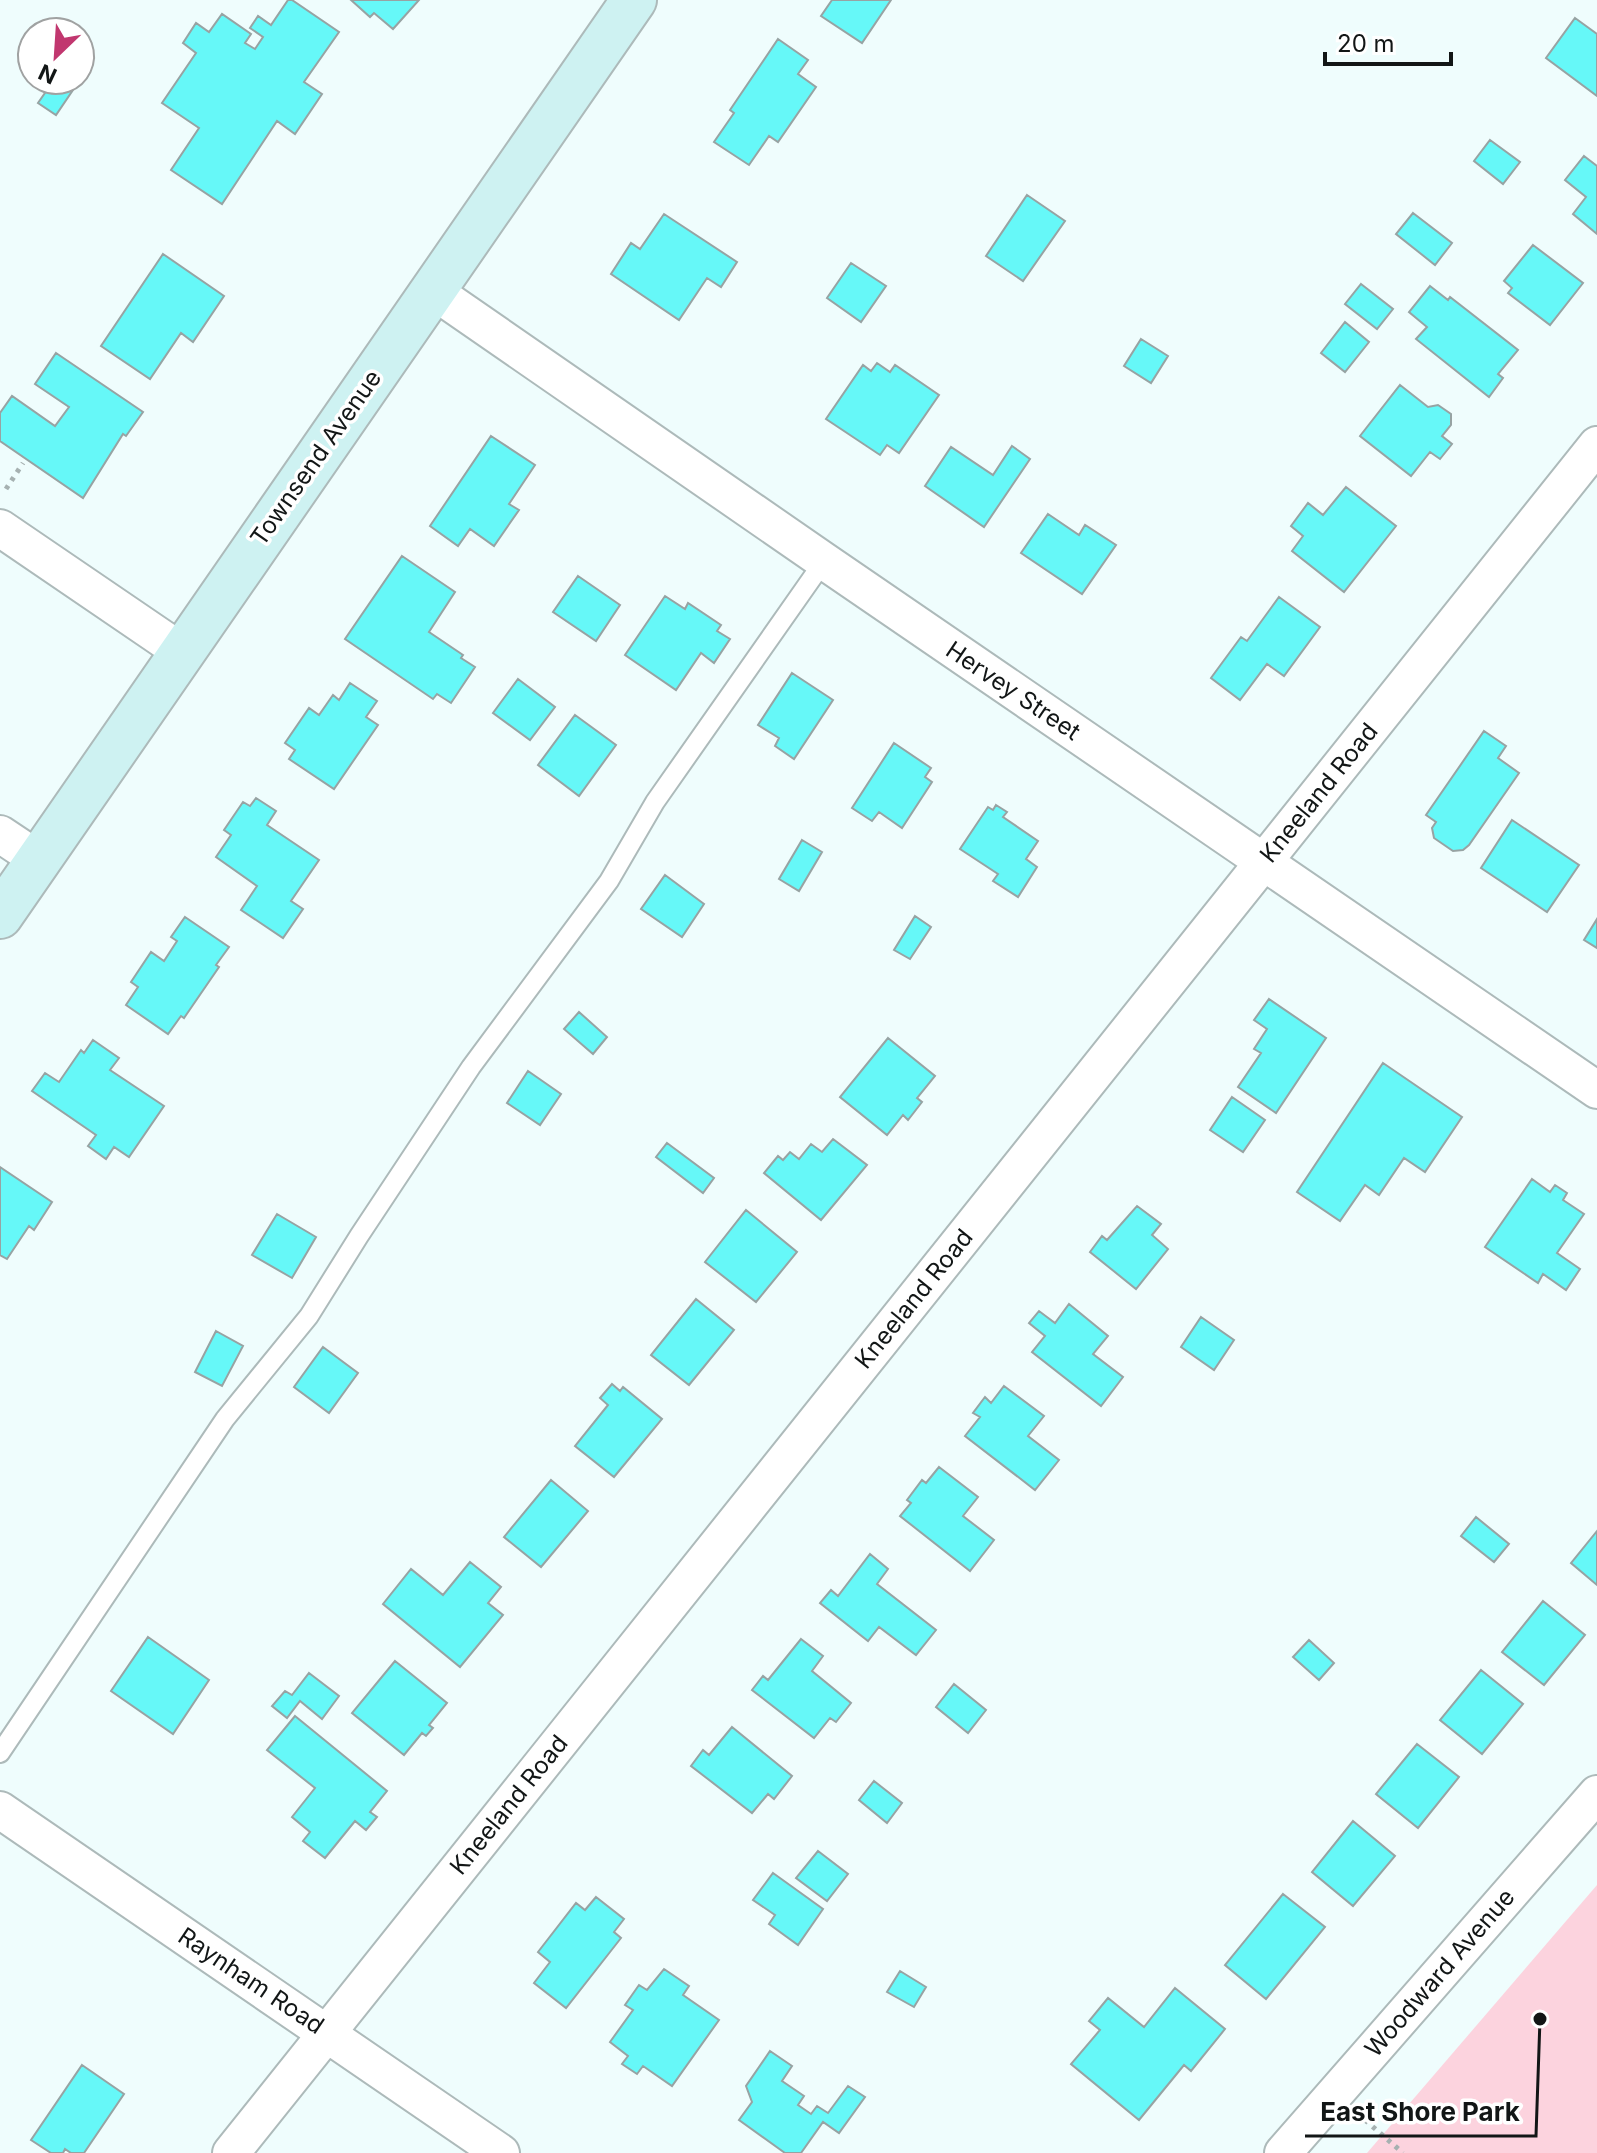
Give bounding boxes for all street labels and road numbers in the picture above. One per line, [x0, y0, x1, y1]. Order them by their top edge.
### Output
street label: Townsend Avenue [244, 364, 387, 551]
street label: Hervey Street [941, 635, 1086, 746]
street label: Kneeland Road [1254, 717, 1384, 868]
street label: Kneeland Road [849, 1223, 979, 1374]
street label: Kneeland Road [444, 1729, 574, 1880]
street label: Woodward Avenue [1359, 1883, 1521, 2063]
street label: Raynham Road [173, 1921, 330, 2040]

